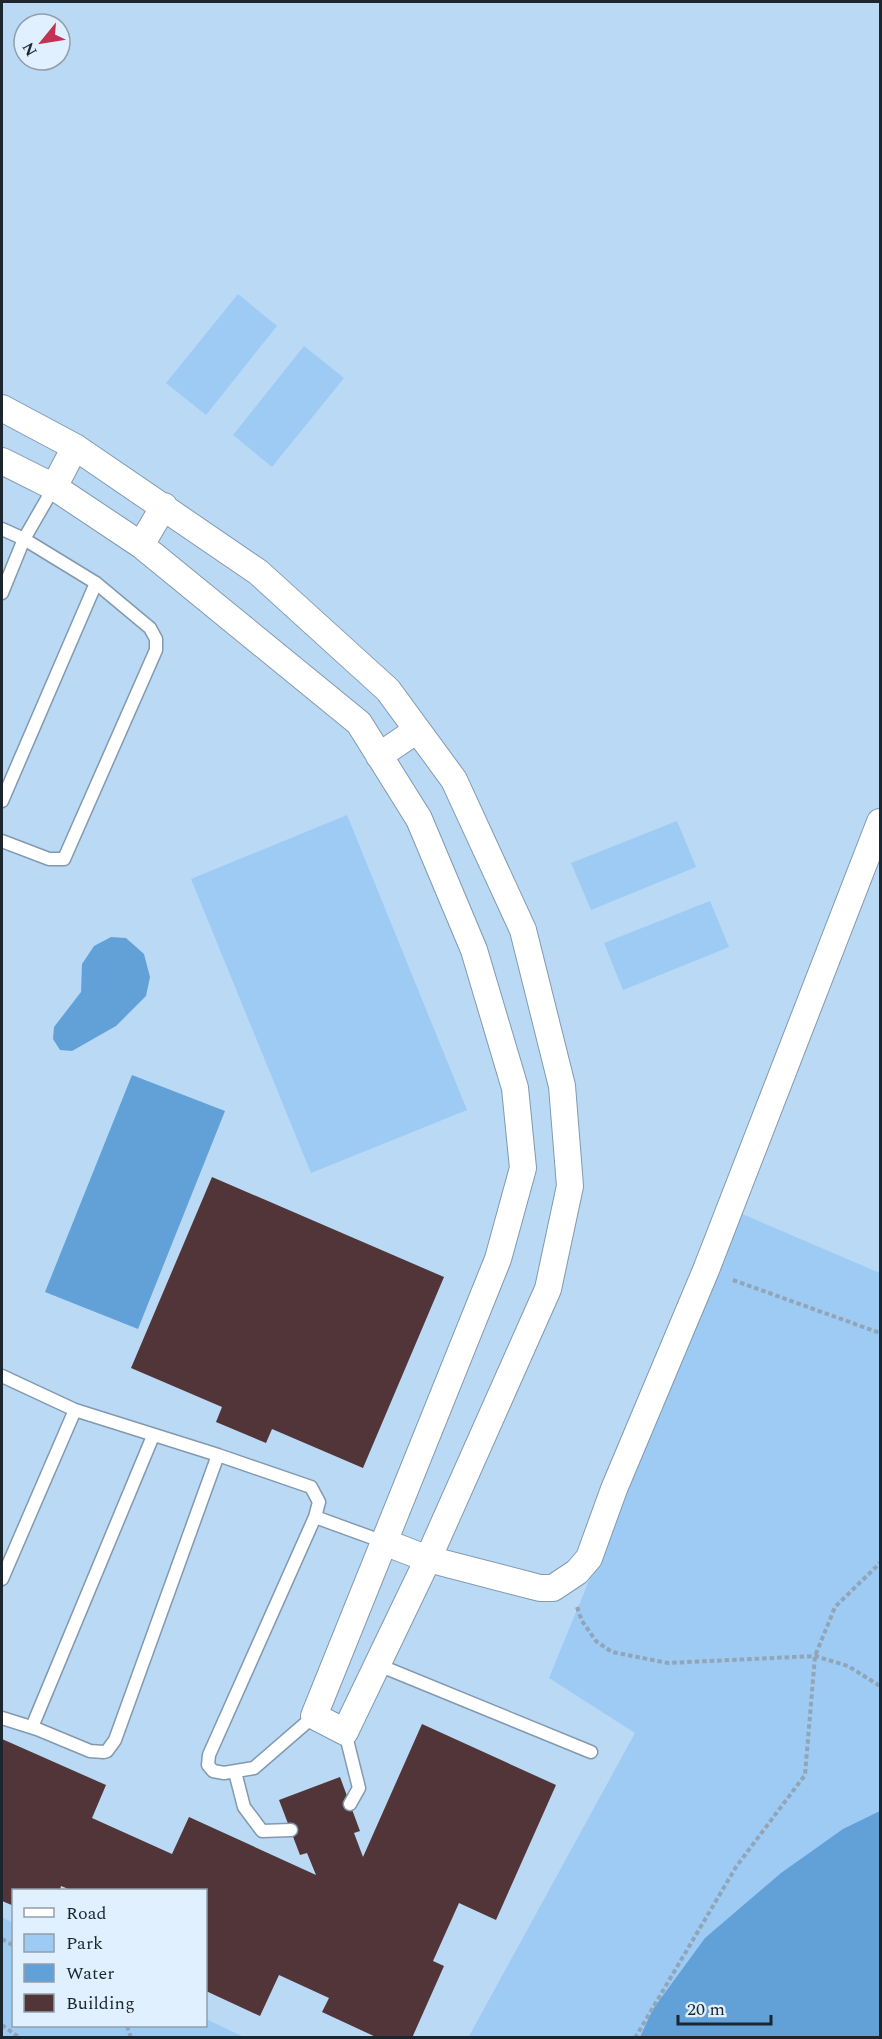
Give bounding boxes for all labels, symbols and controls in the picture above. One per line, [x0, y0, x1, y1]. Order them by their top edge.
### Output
north arrow [12, 12, 72, 72]
text: N [16, 37, 44, 61]
legend [12, 1889, 207, 2027]
text: Road [66, 1900, 107, 1927]
text: Park [66, 1930, 103, 1957]
text: Water [66, 1960, 114, 1987]
scale bar [678, 1988, 771, 2026]
text: Building [66, 1990, 135, 2017]
text: 20 m [687, 1996, 725, 2023]

